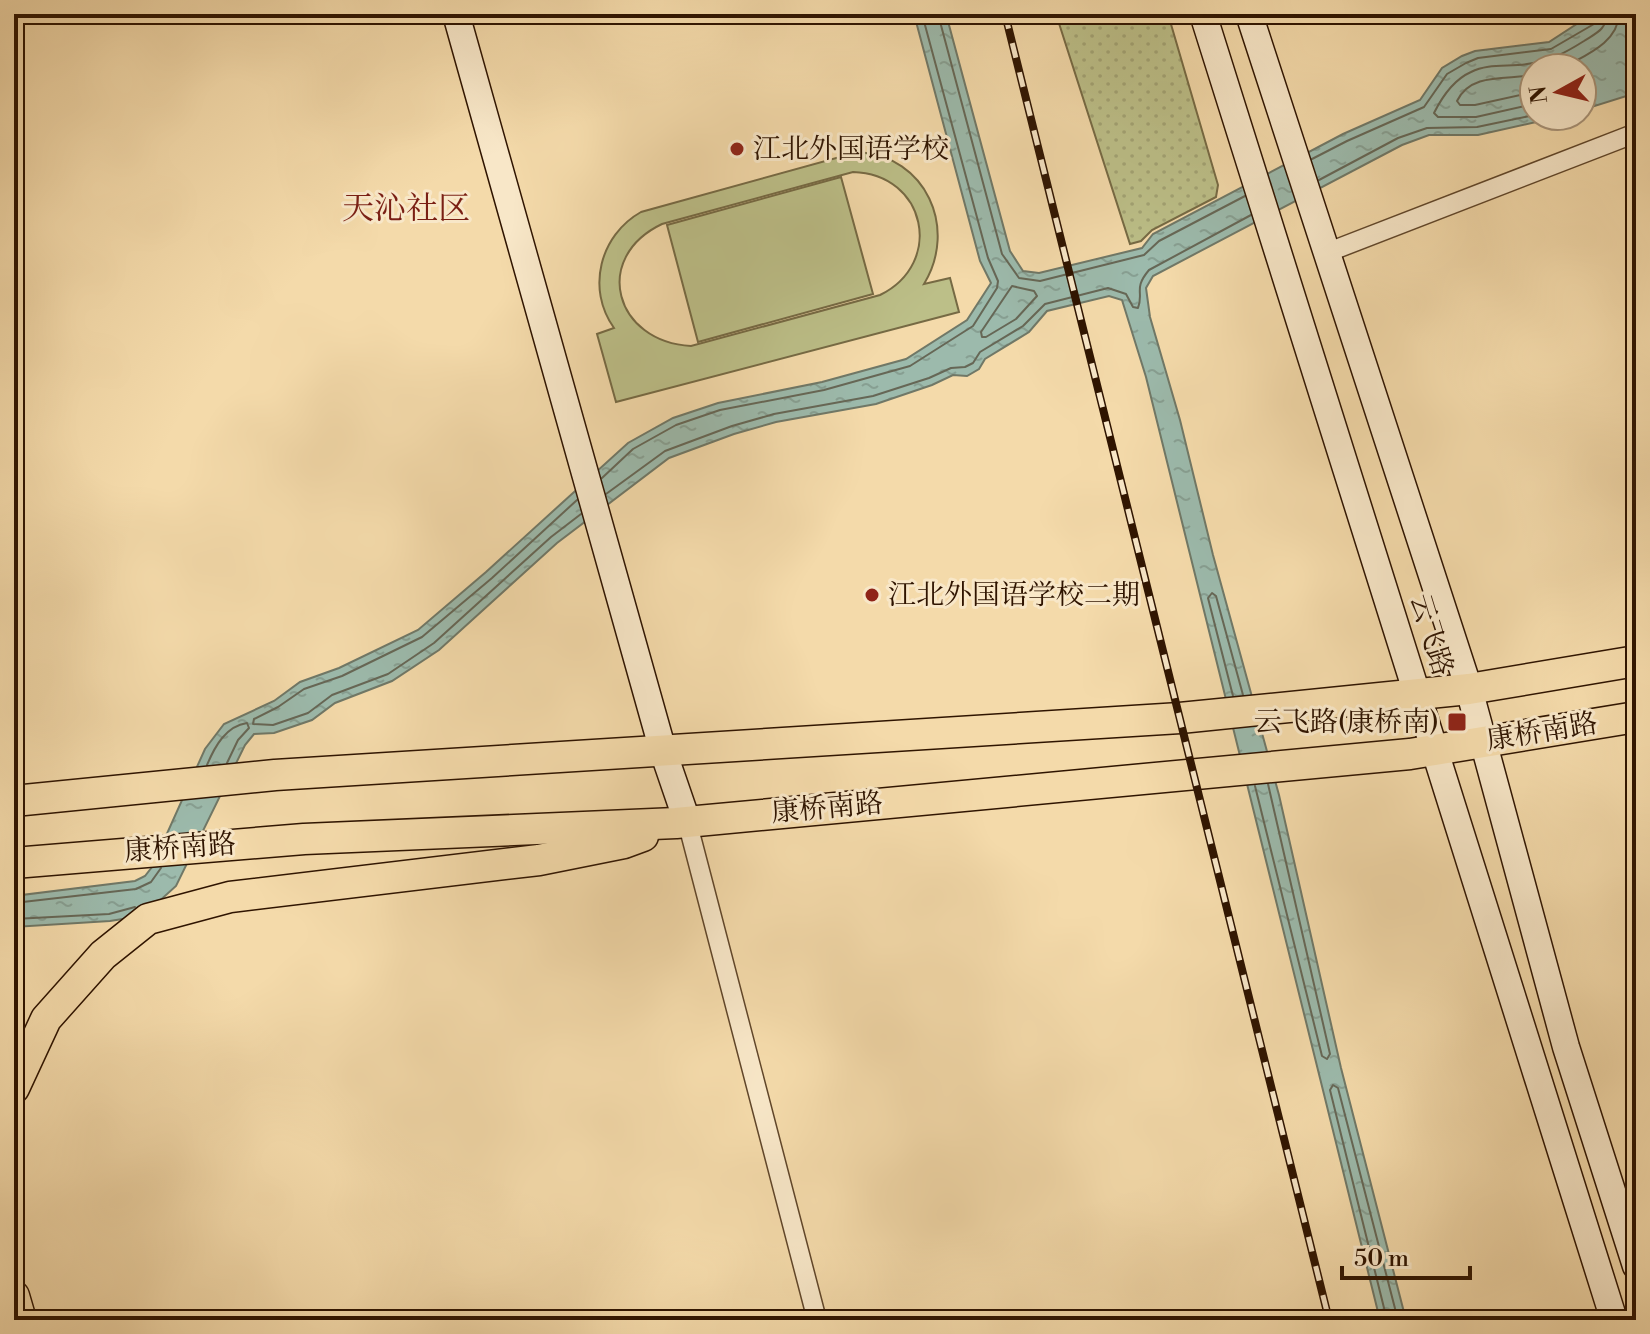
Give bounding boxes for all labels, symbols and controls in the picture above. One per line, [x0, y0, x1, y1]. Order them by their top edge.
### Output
north arrow [1518, 52, 1598, 132]
text: N [1525, 83, 1554, 105]
place label: 江北外国语学校 [753, 132, 949, 167]
marker: 江北外国语学校 [728, 140, 746, 158]
district label: 天沁社区 [342, 189, 470, 229]
place label: 江北外国语学校二期 [888, 578, 1140, 613]
marker: 江北外国语学校二期 [863, 586, 881, 604]
street label: 云飞路 [1402, 590, 1460, 680]
place label: 云飞路(康桥南) [1254, 705, 1439, 740]
street label: 康桥南路 [1484, 706, 1600, 758]
marker: 云飞路(康桥南) [1446, 711, 1468, 733]
street label: 康桥南路 [770, 786, 884, 830]
street label: 康桥南路 [123, 827, 237, 869]
scale bar [1342, 1230, 1470, 1280]
text: 50 m [1354, 1244, 1409, 1274]

